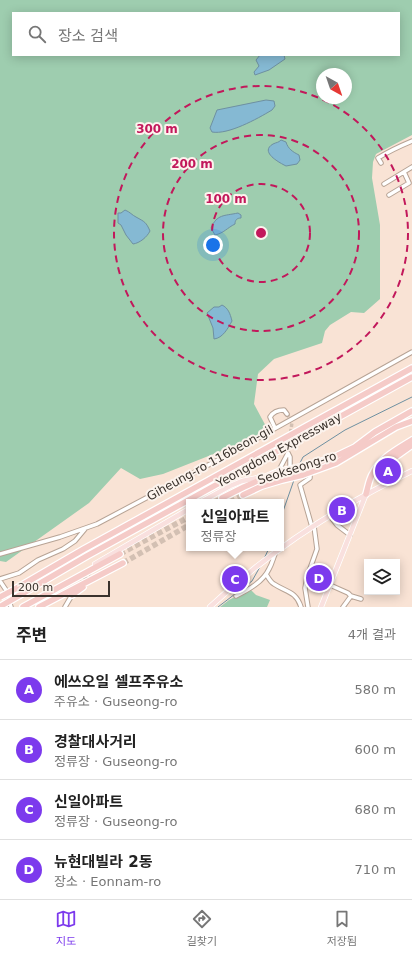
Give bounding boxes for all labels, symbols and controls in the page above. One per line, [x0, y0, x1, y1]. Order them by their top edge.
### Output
search box [12, 12, 400, 56]
icon: search [26, 23, 48, 45]
text: 장소 검색 [58, 27, 118, 45]
north arrow [316, 68, 352, 104]
text: 300 m [136, 122, 178, 136]
text: 200 m [171, 157, 213, 171]
text: 100 m [205, 192, 247, 206]
centre of rings [254, 226, 268, 240]
your location [203, 235, 223, 255]
street label: Yeongdong Expressway [213, 410, 344, 491]
street label: Giheung-ro 116beon-gil [144, 422, 276, 504]
street label: Seokseong-ro [256, 449, 338, 487]
pin: A [375, 456, 401, 486]
pin: B [329, 495, 355, 525]
popup [186, 499, 284, 551]
text: 신일아파트 [200, 508, 270, 526]
text: 정류장 [200, 529, 236, 544]
map controls [364, 559, 400, 595]
button: layers [364, 559, 400, 595]
pin: D [306, 563, 332, 593]
pin: C [222, 564, 248, 594]
scale bar [12, 579, 110, 598]
text: 200 m [18, 581, 53, 594]
text: 주변 [16, 625, 47, 645]
text: 4개 결과 [348, 627, 396, 642]
text: 에쓰오일 셀프주유소 [54, 673, 183, 691]
text: A [24, 682, 34, 697]
text: 580 m [354, 682, 396, 697]
text: 주유소 · Guseong-ro [54, 694, 178, 709]
text: 경찰대사거리 [54, 733, 137, 751]
text: B [24, 742, 34, 757]
text: 600 m [354, 742, 396, 757]
text: 정류장 · Guseong-ro [54, 754, 178, 769]
text: 신일아파트 [54, 793, 123, 811]
text: C [24, 802, 34, 817]
text: 680 m [354, 802, 396, 817]
text: 정류장 · Guseong-ro [54, 814, 178, 829]
text: 뉴현대빌라 2동 [54, 853, 152, 871]
text: D [24, 862, 34, 877]
text: 710 m [354, 862, 396, 877]
text: 장소 · Eonnam-ro [54, 874, 161, 889]
tab: 지도 [55, 908, 77, 948]
tab: 길찾기 [187, 908, 217, 948]
tab: 저장됨 [327, 908, 357, 948]

